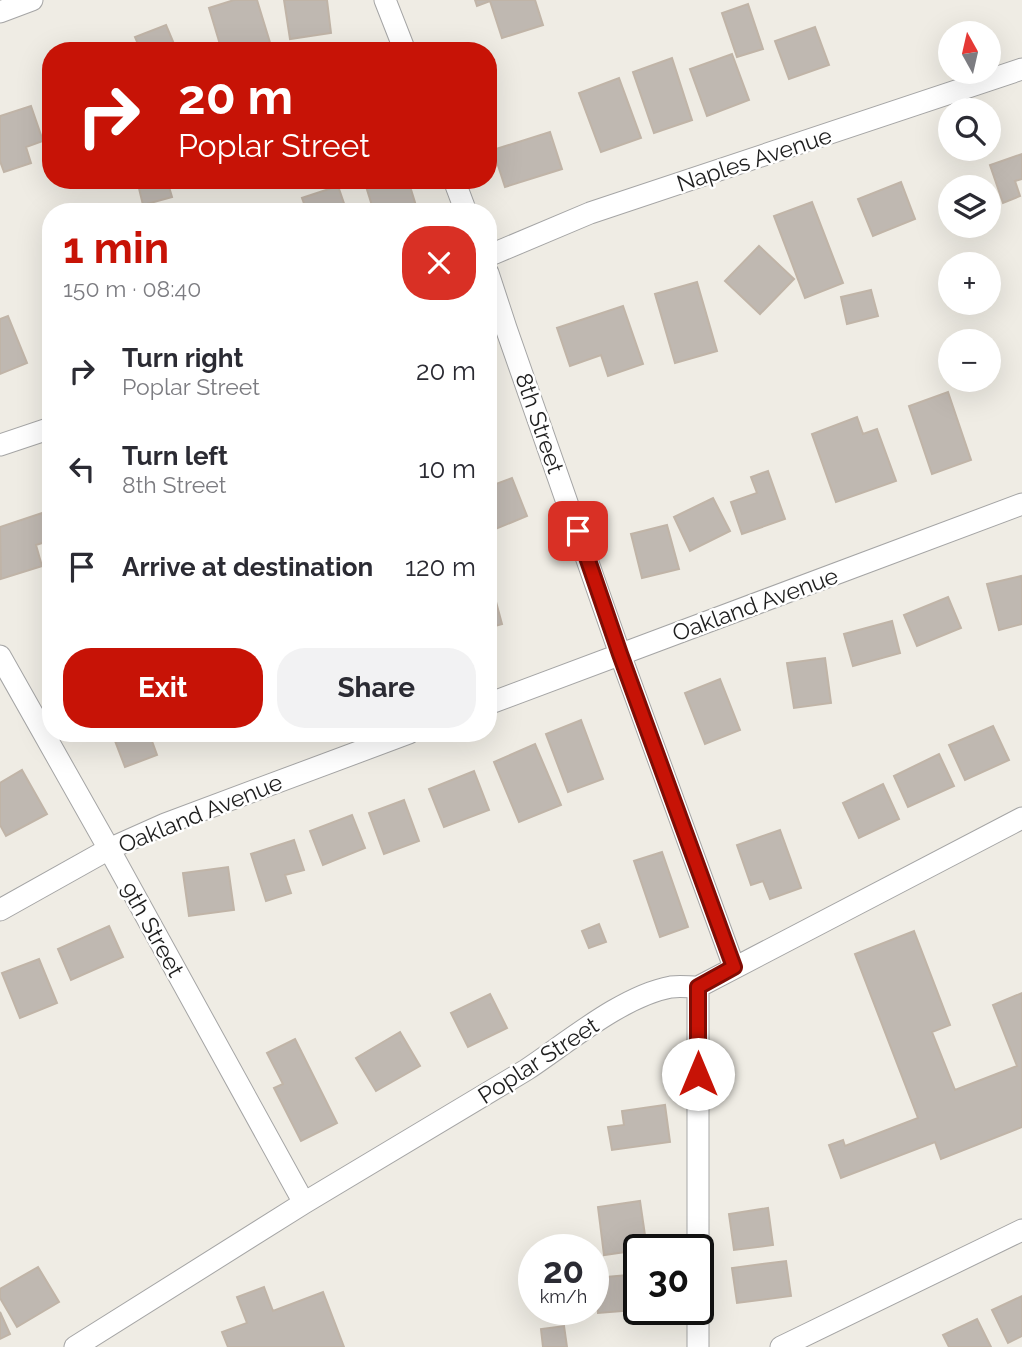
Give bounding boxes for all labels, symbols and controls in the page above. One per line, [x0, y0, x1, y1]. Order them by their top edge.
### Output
north arrow [938, 21, 1001, 84]
map controls [938, 21, 1001, 392]
text: 20 m [178, 68, 293, 125]
icon: right [63, 70, 154, 161]
button: search [938, 98, 1001, 161]
street label: Naples Avenue [673, 121, 835, 197]
text: Poplar Street [178, 127, 370, 164]
button: layers [938, 175, 1001, 238]
text: 1 min [63, 224, 169, 273]
button: close [402, 226, 476, 300]
button: + [938, 252, 1001, 315]
text: 150 m · 08:40 [63, 275, 201, 302]
button: − [938, 329, 1001, 392]
text: Turn right [122, 343, 243, 373]
icon: right [63, 352, 101, 390]
text: 20 m [416, 356, 476, 386]
street label: 8th Street [510, 369, 570, 477]
text: Poplar Street [122, 373, 260, 400]
text: Turn left [122, 441, 228, 471]
icon: left [63, 450, 101, 488]
text: 10 m [418, 454, 476, 484]
text: 8th Street [122, 471, 226, 498]
pin [548, 501, 608, 561]
icon: arrive [559, 512, 597, 550]
icon: arrive [63, 548, 101, 586]
text: Arrive at destination [122, 552, 373, 582]
text: 120 m [405, 552, 476, 582]
street label: Oakland Avenue [668, 562, 842, 646]
button: Exit [63, 648, 263, 728]
button: Share [277, 648, 476, 728]
street label: Oakland Avenue [114, 768, 286, 858]
street label: 9th Street [116, 877, 190, 981]
street label: Poplar Street [473, 1011, 603, 1109]
position arrow [661, 1037, 735, 1111]
speed limit sign: 30 [623, 1234, 714, 1325]
text: 20 [543, 1250, 584, 1291]
text: km/h [540, 1286, 587, 1307]

